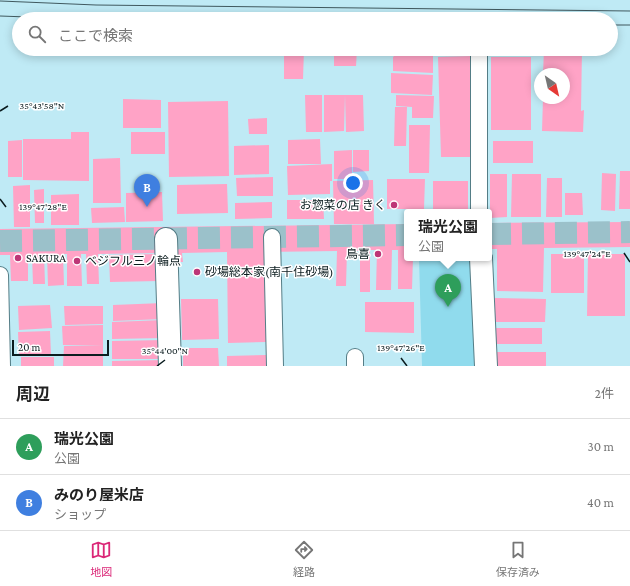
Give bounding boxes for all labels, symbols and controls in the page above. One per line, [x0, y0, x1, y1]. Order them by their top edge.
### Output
search box [12, 12, 618, 56]
icon: search [26, 23, 48, 45]
text: ここで検索 [58, 28, 133, 44]
north arrow [534, 68, 570, 104]
text: 35°43'58"N [20, 100, 65, 111]
your location [343, 173, 363, 193]
pin: B [134, 174, 160, 207]
place label: お惣菜の店 きく [300, 198, 386, 212]
marker: お惣菜の店 きく [389, 200, 399, 210]
text: 139°47'28"E [19, 201, 67, 212]
popup [404, 209, 492, 261]
text: 瑞光公園 [418, 219, 478, 235]
text: 公園 [418, 239, 444, 254]
place label: 鳥喜 [346, 247, 370, 261]
text: 139°47'24"E [563, 248, 611, 259]
marker: 鳥喜 [373, 249, 383, 259]
place label: SAKURA [26, 251, 66, 265]
marker: SAKURA [13, 253, 23, 263]
place label: ベジフル三ノ輪点 [85, 254, 181, 268]
marker: ベジフル三ノ輪点 [72, 256, 82, 266]
place label: 砂場総本家(南千住砂場) [205, 265, 333, 279]
marker: 砂場総本家(南千住砂場) [192, 267, 202, 277]
pin: A [435, 274, 461, 307]
scale bar [12, 338, 109, 357]
text: 20 m [18, 341, 40, 353]
text: 139°47'26"E [377, 342, 425, 353]
text: 35°44'00"N [142, 345, 189, 356]
text: 周辺 [16, 385, 50, 404]
text: 2件 [595, 386, 614, 401]
text: 瑞光公園 [54, 431, 114, 447]
text: A [25, 439, 33, 454]
text: 30 m [588, 439, 614, 454]
text: 公園 [54, 451, 80, 466]
text: みのり屋米店 [54, 487, 144, 503]
text: B [25, 495, 33, 510]
text: 40 m [587, 495, 614, 510]
text: ショップ [54, 507, 106, 522]
tab: 地図 [90, 539, 112, 579]
tab: 経路 [293, 539, 315, 579]
tab: 保存済み [496, 539, 540, 579]

